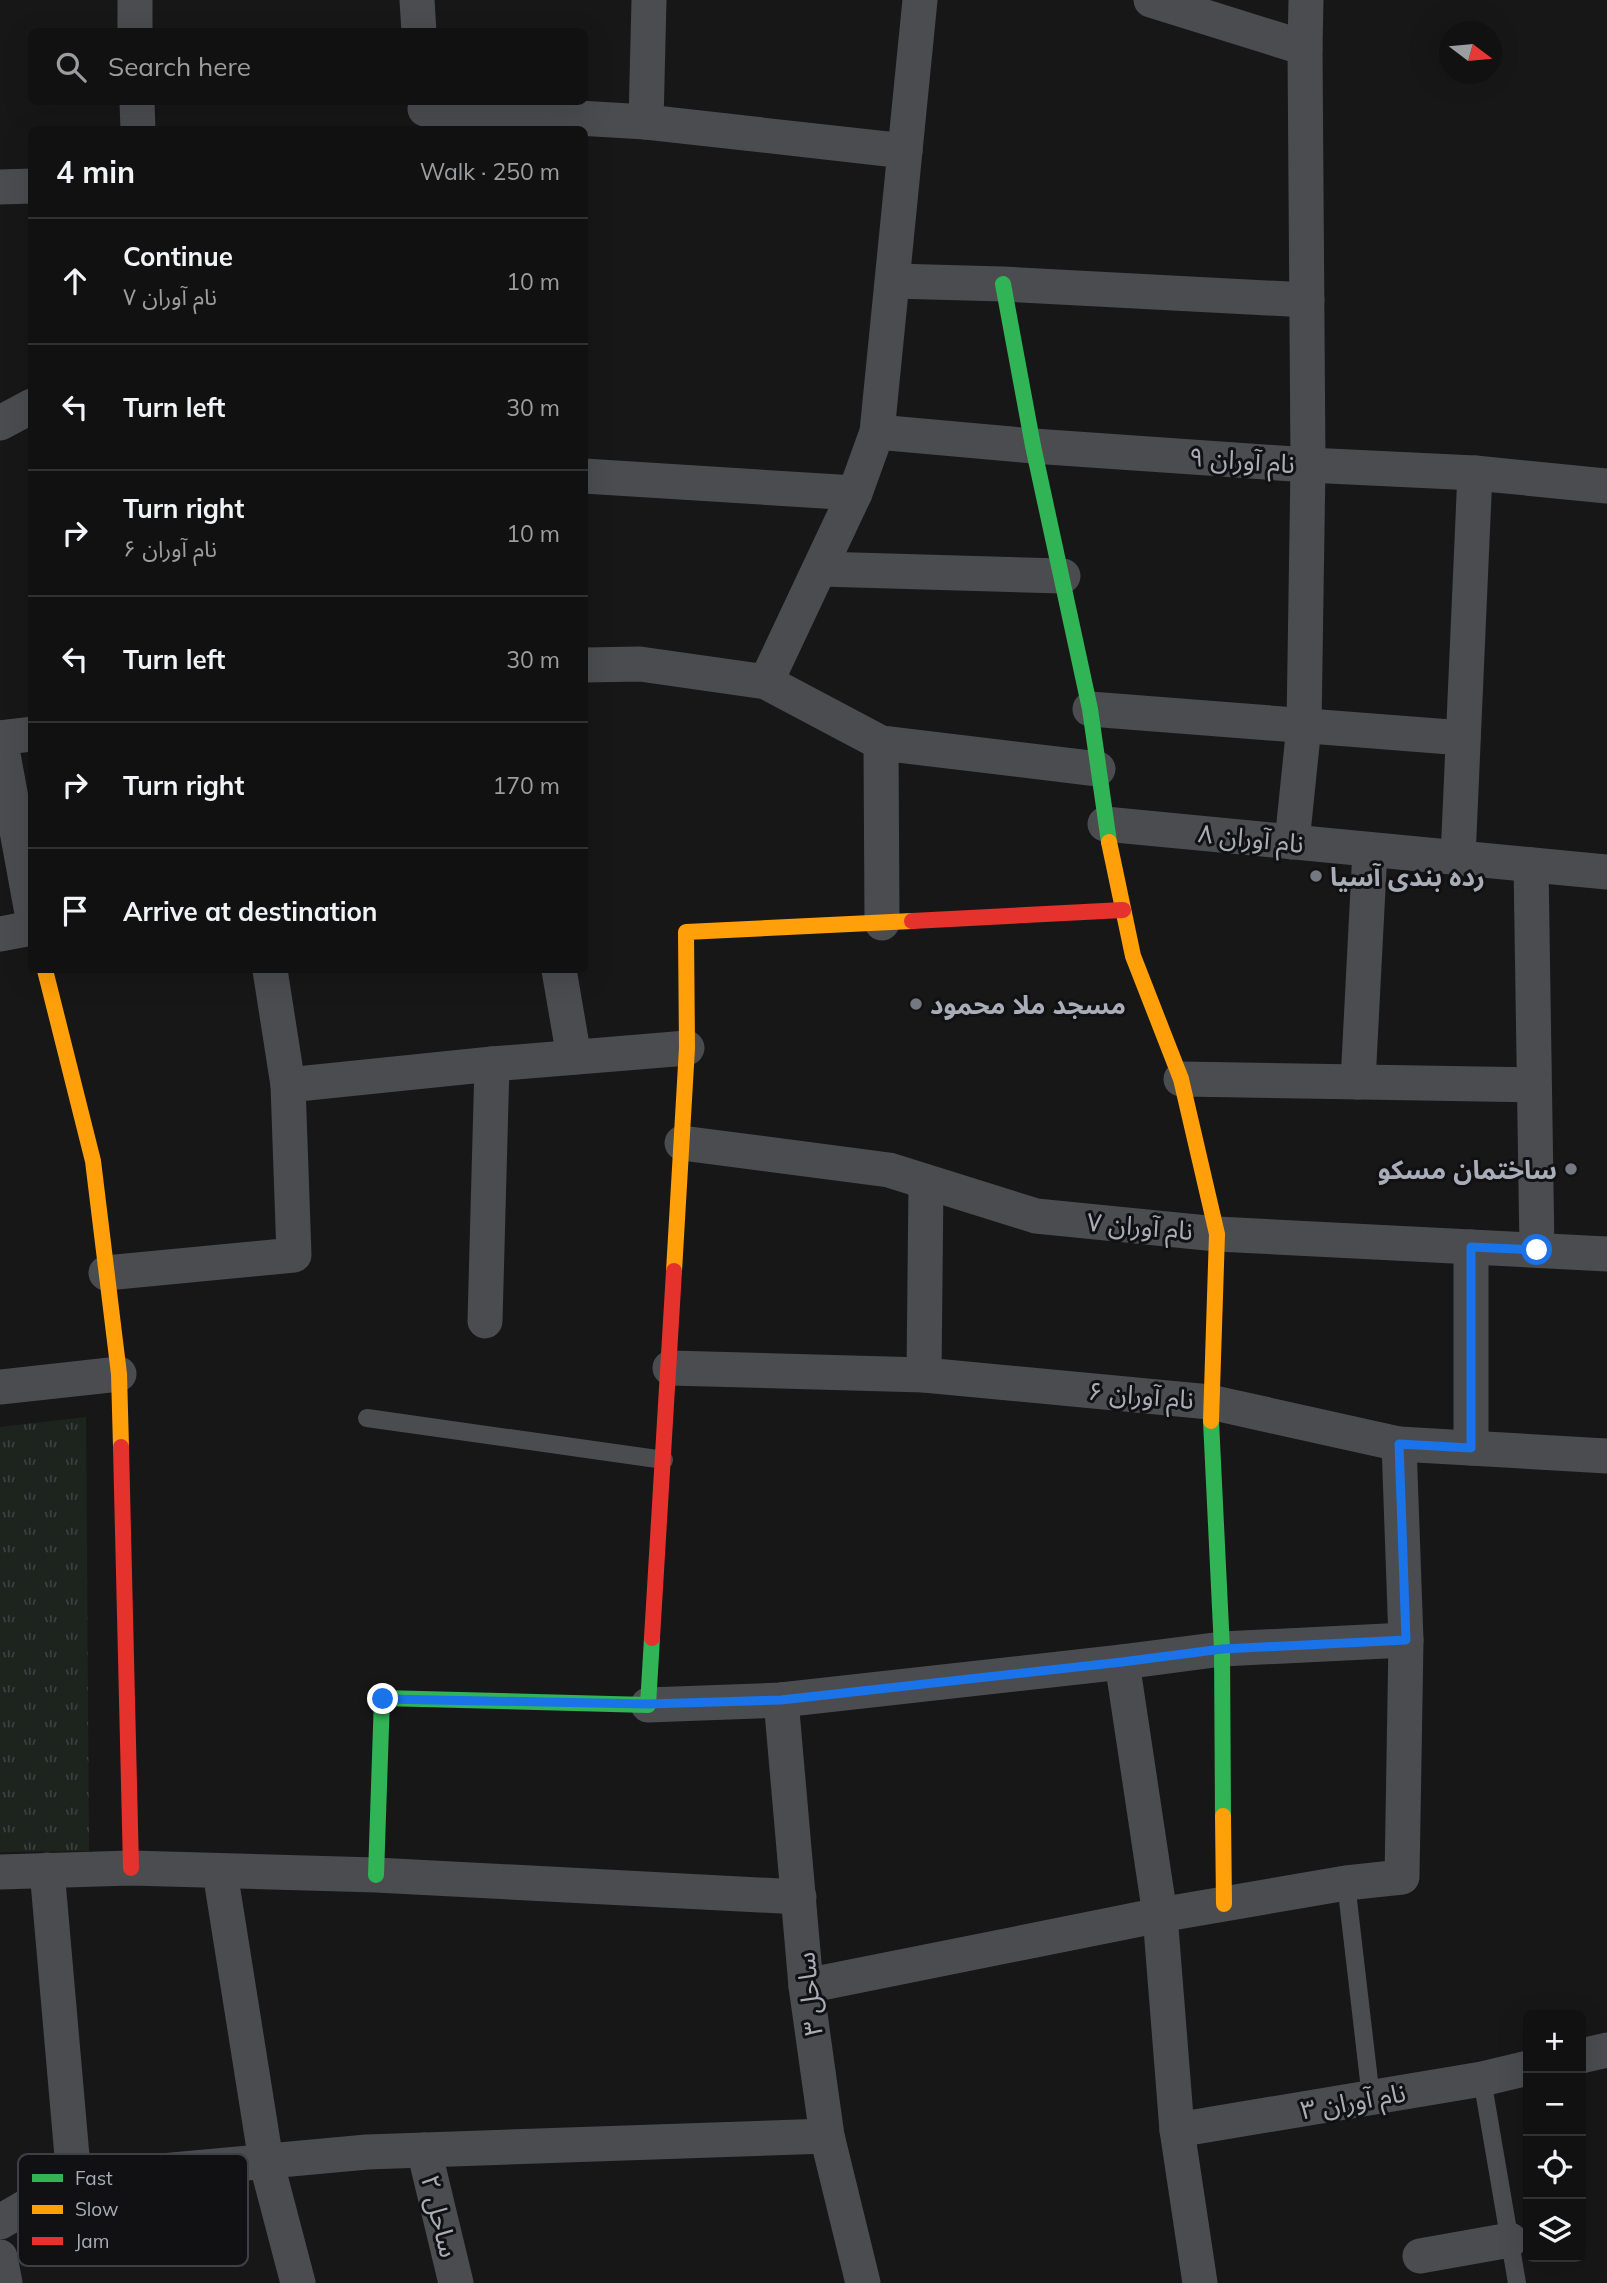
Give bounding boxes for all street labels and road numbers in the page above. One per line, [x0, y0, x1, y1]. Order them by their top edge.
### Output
street label: نام آوران ۹ [1188, 440, 1296, 484]
street label: نام آوران ۸ [1196, 816, 1306, 864]
street label: نام آوران ۷ [1085, 1205, 1194, 1251]
street label: نام آوران ۶ [1086, 1374, 1195, 1420]
street label: ساحل ۳ [788, 1951, 830, 2037]
street label: نام آوران ۳ [1298, 2076, 1409, 2130]
street label: ساحل ۲ [414, 2171, 466, 2261]

